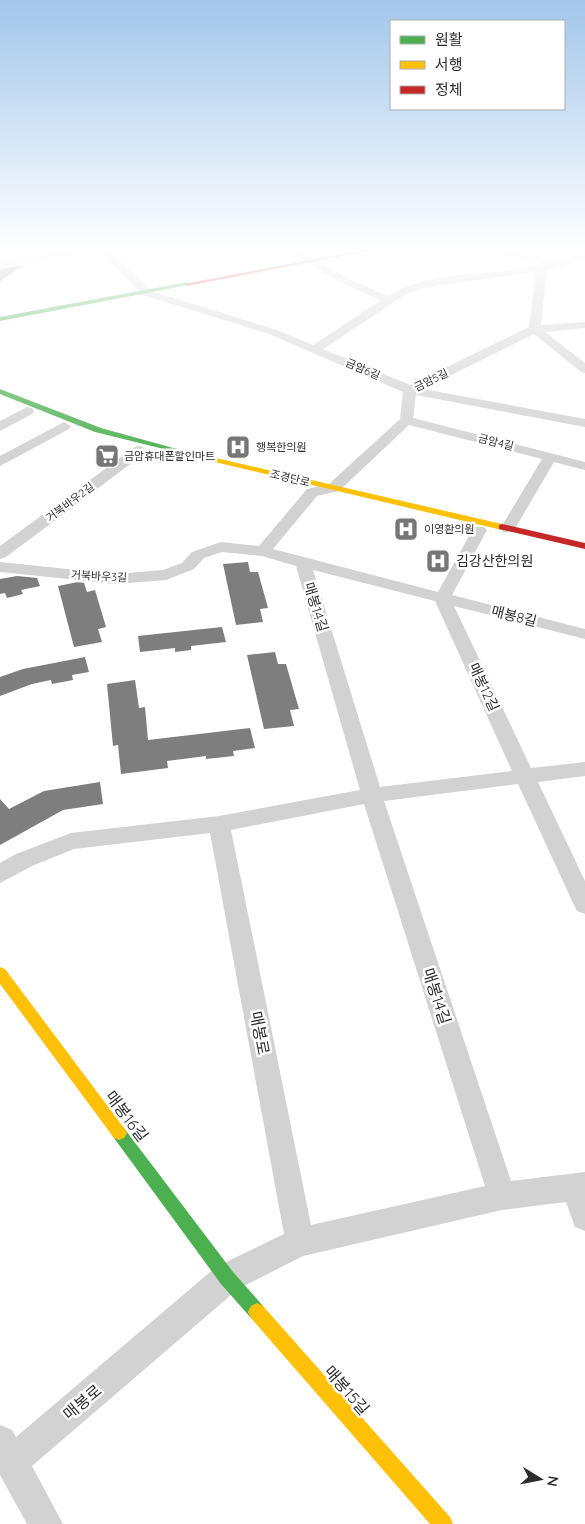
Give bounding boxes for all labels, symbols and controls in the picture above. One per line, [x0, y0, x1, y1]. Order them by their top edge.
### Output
legend [390, 20, 565, 110]
text: 원활 [435, 30, 463, 49]
text: 서행 [435, 55, 463, 74]
text: 정체 [435, 80, 463, 99]
street label: 금암6길 [344, 355, 382, 383]
street label: 금암5길 [412, 366, 450, 394]
street label: 금암4길 [477, 431, 515, 453]
hospital icon: 행복한의원 [225, 434, 251, 460]
place label: 행복한의원 [256, 440, 307, 454]
supermarket icon: 금암휴대폰할인마트 [94, 443, 120, 469]
place label: 금암휴대폰할인마트 [124, 449, 215, 463]
street label: 조경단로 [269, 467, 311, 489]
street label: 거북바우2길 [43, 479, 97, 525]
hospital icon: 이영환의원 [393, 516, 419, 542]
place label: 이영환의원 [424, 522, 475, 536]
hospital icon: 김강산한의원 [425, 548, 451, 574]
place label: 김강산한의원 [456, 552, 533, 570]
street label: 거북바우3길 [70, 568, 128, 584]
street label: 매봉14길 [300, 580, 332, 634]
street label: 매봉8길 [489, 602, 539, 630]
street label: 매봉12길 [465, 660, 503, 714]
street label: 매봉14길 [418, 965, 456, 1027]
street label: 매봉로 [246, 1009, 274, 1057]
street label: 매봉16길 [101, 1087, 153, 1145]
street label: 매봉15길 [320, 1361, 374, 1419]
street label: 매봉로 [59, 1380, 106, 1424]
north arrow [515, 1454, 565, 1504]
text: N [543, 1475, 563, 1488]

